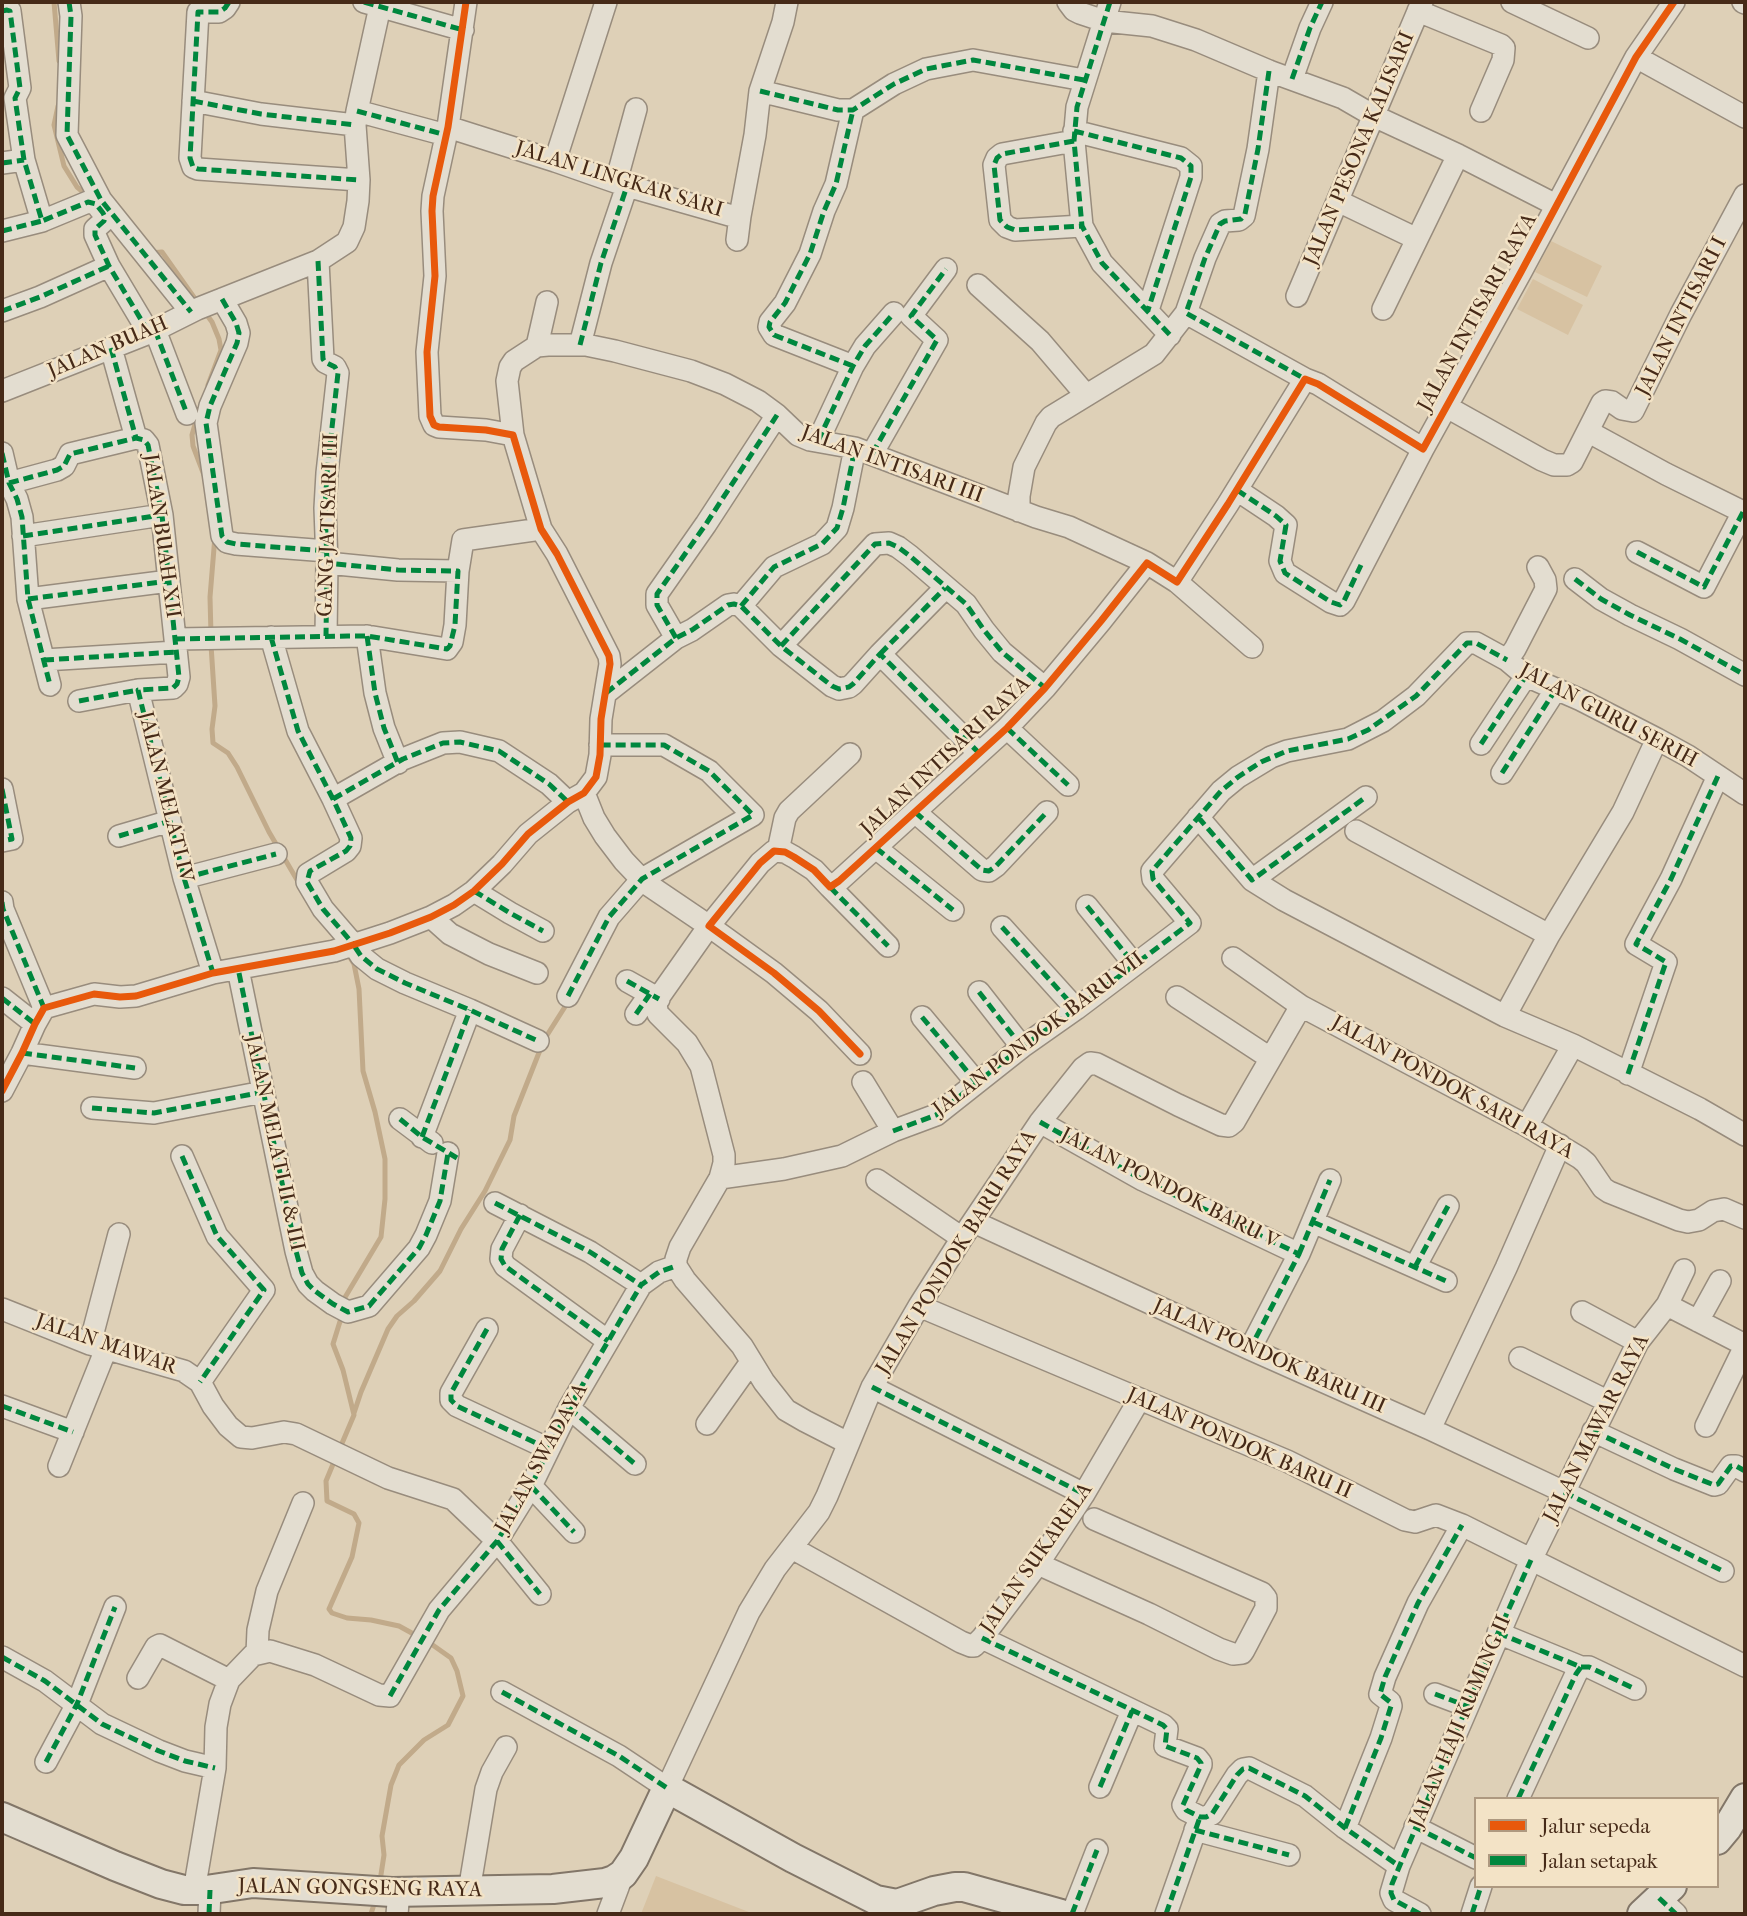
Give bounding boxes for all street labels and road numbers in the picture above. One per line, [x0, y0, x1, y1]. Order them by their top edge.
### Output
street label: JALAN PESONA KALISARI [1299, 28, 1421, 270]
street label: JALAN LINGKAR SARI [512, 136, 726, 224]
street label: JALAN INTISARI RAYA [1413, 209, 1543, 417]
street label: JALAN INTISARI I [1631, 233, 1733, 401]
street label: JALAN BUAH [44, 311, 172, 385]
street label: JALAN INTISARI III [798, 420, 986, 510]
street label: GANG JATISARI III [313, 433, 345, 617]
street label: JALAN BUAH XII [137, 452, 185, 620]
street label: JALAN GURU SERIH [1514, 658, 1702, 774]
street label: JALAN INTISARI RAYA [856, 672, 1036, 842]
street label: JALAN MELATI IV [132, 709, 198, 885]
street label: JALAN PONDOK BARU VII [928, 947, 1150, 1123]
street label: JALAN PONDOK SARI RAYA [1326, 1011, 1578, 1165]
street label: JALAN MELATI II & III [239, 1033, 309, 1253]
street label: JALAN PONDOK BARU V [1056, 1123, 1282, 1255]
street label: JALAN PONDOK BARU RAYA [871, 1126, 1043, 1380]
street label: JALAN PONDOK BARU III [1148, 1294, 1390, 1420]
street label: JALAN MAWAR [32, 1309, 180, 1381]
street label: JALAN MAWAR RAYA [1539, 1331, 1655, 1527]
street label: JALAN SWADAYA [490, 1379, 594, 1539]
street label: JALAN PONDOK BARU II [1122, 1383, 1356, 1505]
street label: JALAN SUKARELA [975, 1478, 1099, 1640]
street label: JALAN HAJI KUMING II [1405, 1612, 1517, 1832]
street label: JALAN GONGSENG RAYA [238, 1874, 482, 1904]

